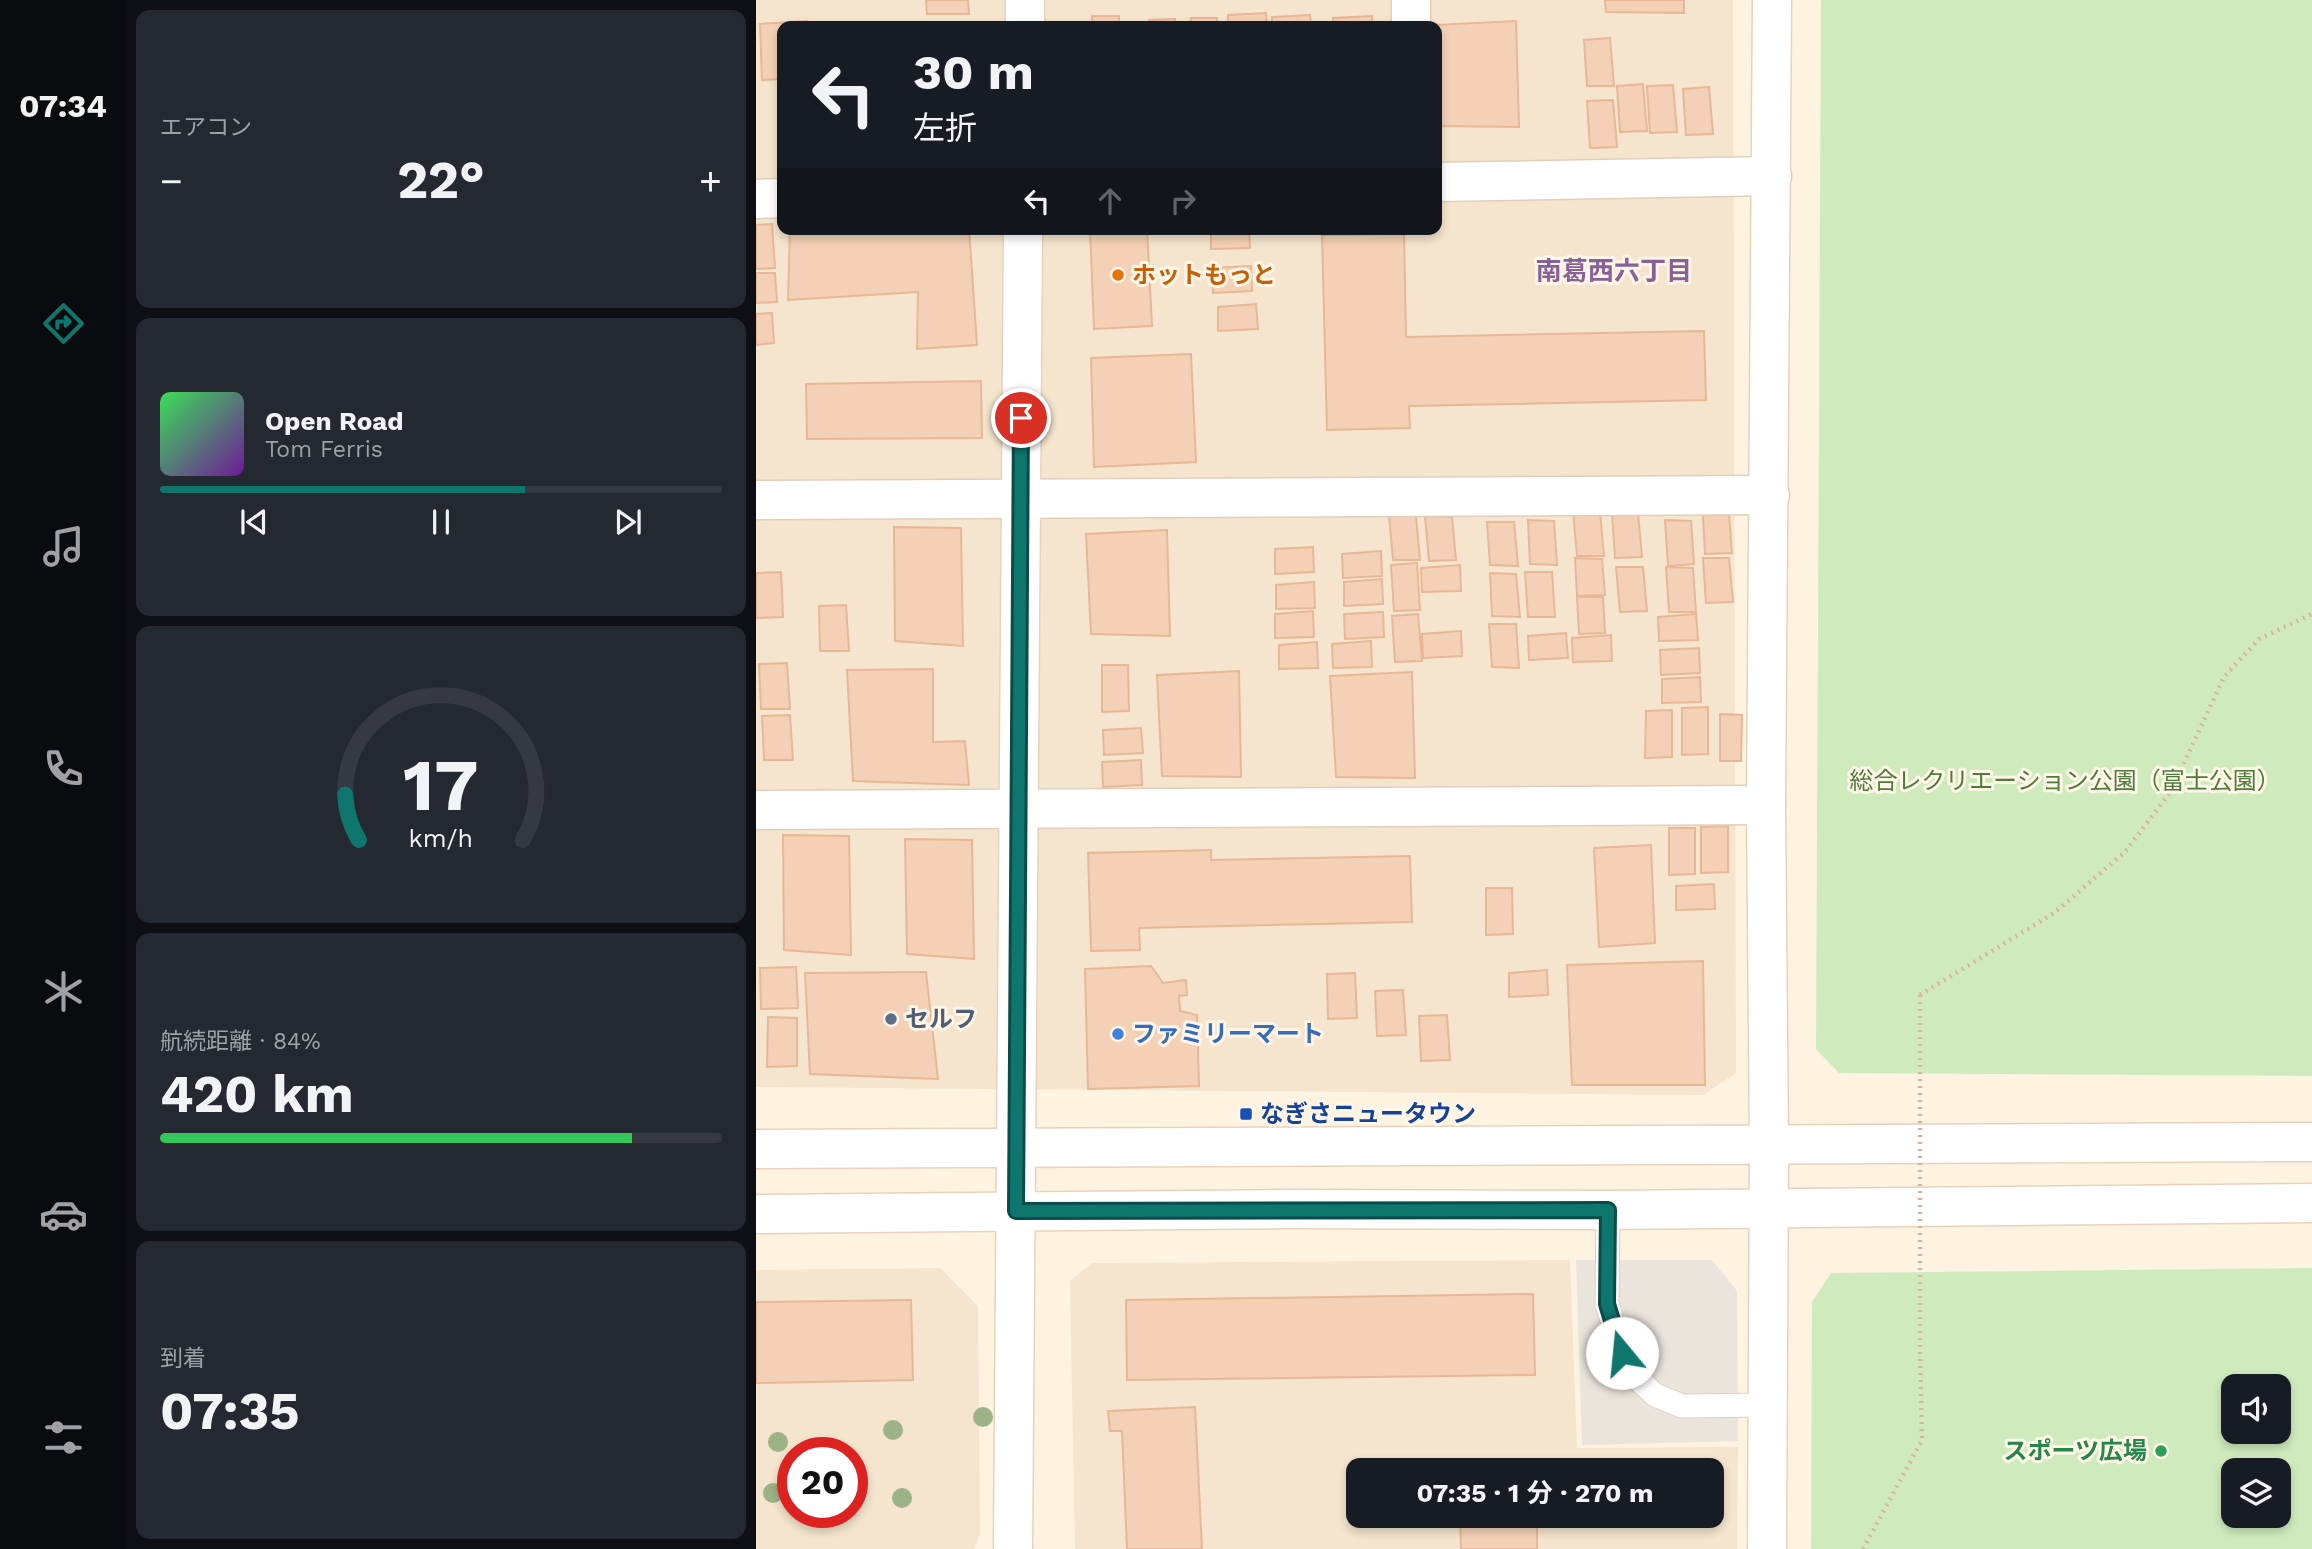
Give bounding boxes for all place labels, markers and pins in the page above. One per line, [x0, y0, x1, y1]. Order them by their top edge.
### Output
place label: ホットもっと [1132, 261, 1276, 289]
marker: ホットもっと [1110, 267, 1126, 283]
pin [991, 388, 1051, 448]
place label: セルフ [905, 1005, 977, 1033]
marker: セルフ [883, 1011, 899, 1027]
place label: ファミリーマート [1132, 1020, 1324, 1048]
marker: ファミリーマート [1110, 1026, 1126, 1042]
place label: なぎさニュータウン [1260, 1100, 1476, 1128]
marker: なぎさニュータウン [1238, 1106, 1254, 1122]
place label: スポーツ広場 [2003, 1437, 2147, 1465]
marker: スポーツ広場 [2153, 1443, 2169, 1459]

